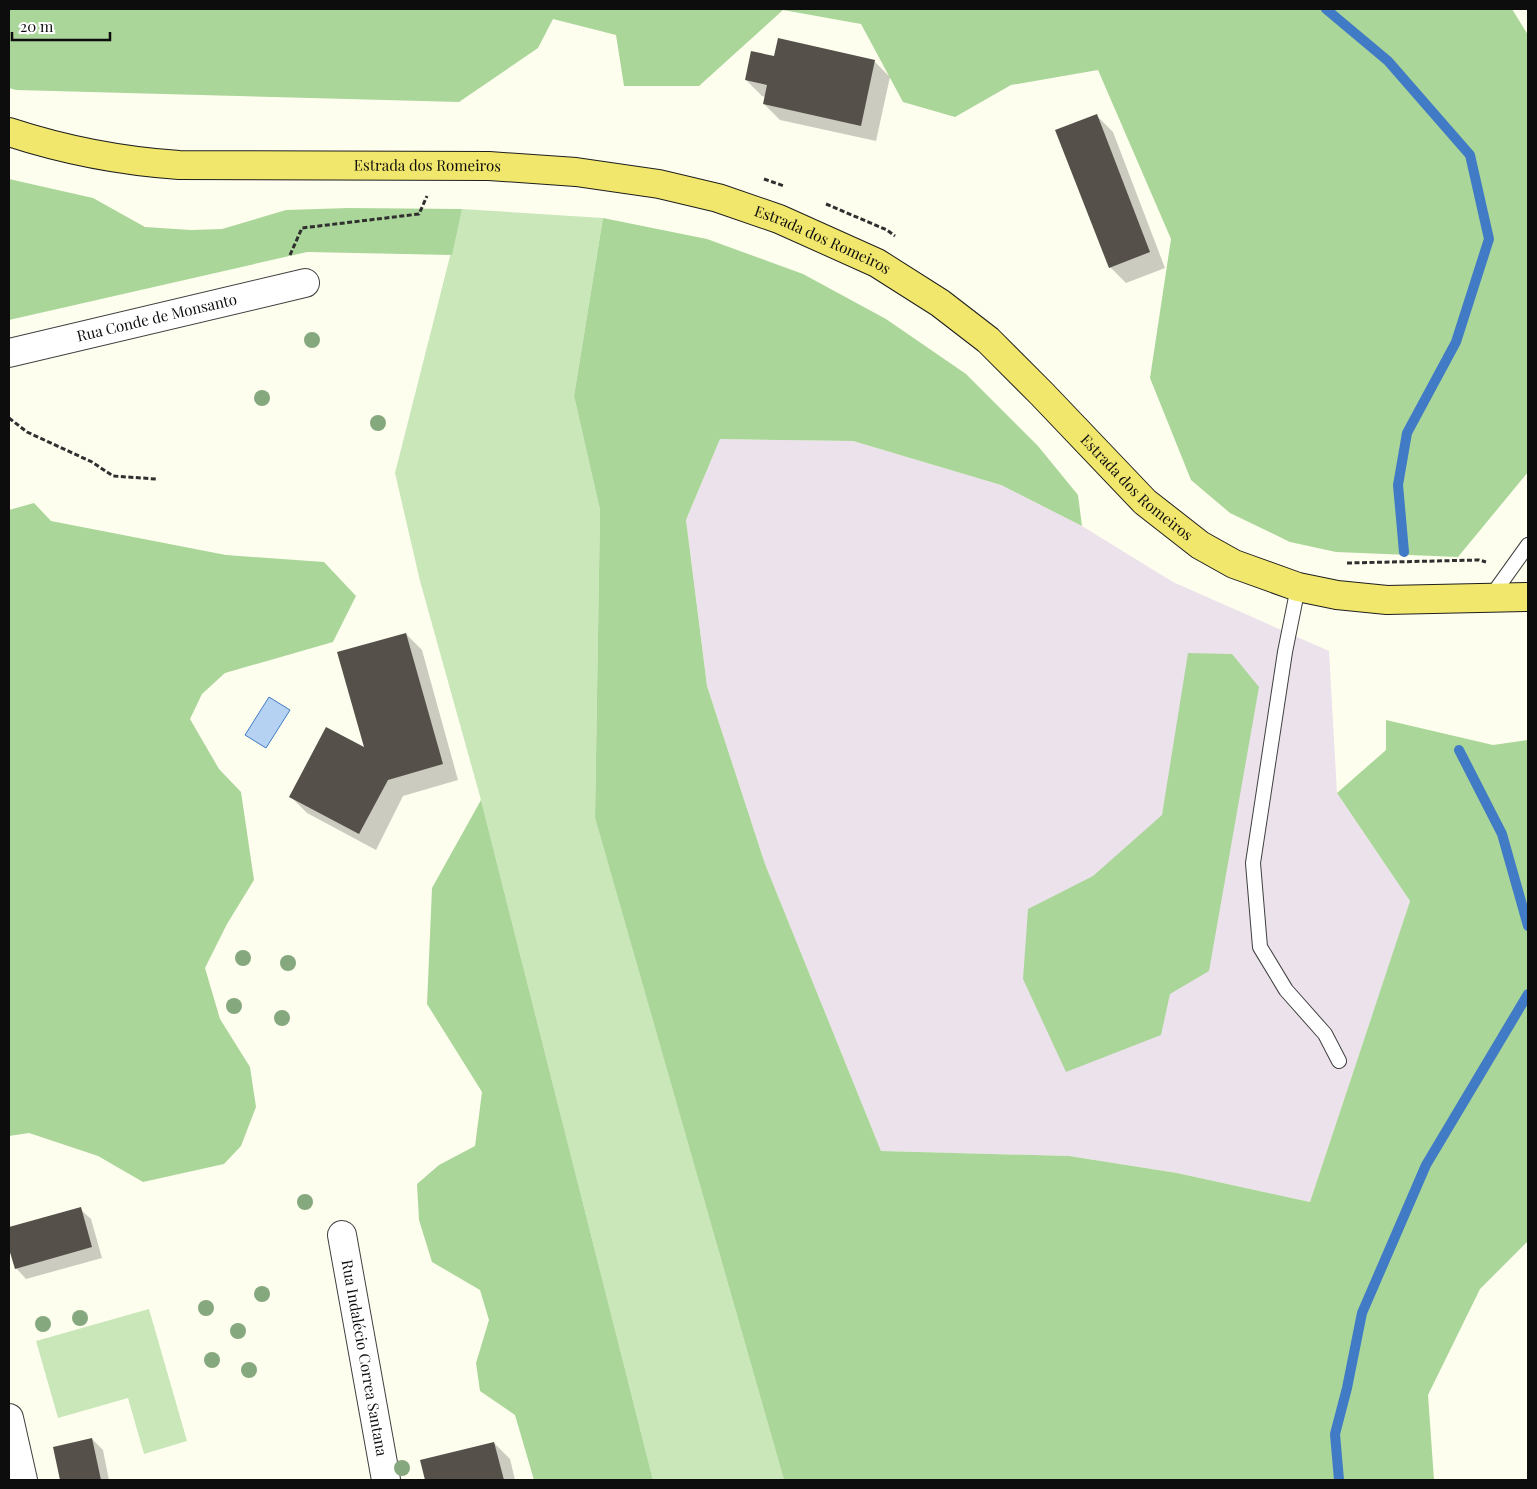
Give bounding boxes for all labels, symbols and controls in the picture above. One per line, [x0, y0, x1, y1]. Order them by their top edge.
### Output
scale bar [12, 10, 110, 42]
text: 20 m [20, 16, 54, 36]
street label: Estrada dos Romeiros [354, 155, 502, 176]
street label: Estrada dos Romeiros [752, 200, 895, 278]
street label: Rua Conde de Monsanto [75, 288, 239, 346]
street label: Estrada dos Romeiros [1077, 430, 1197, 545]
street label: Rua Indalécio Correa Santana [338, 1258, 393, 1458]

